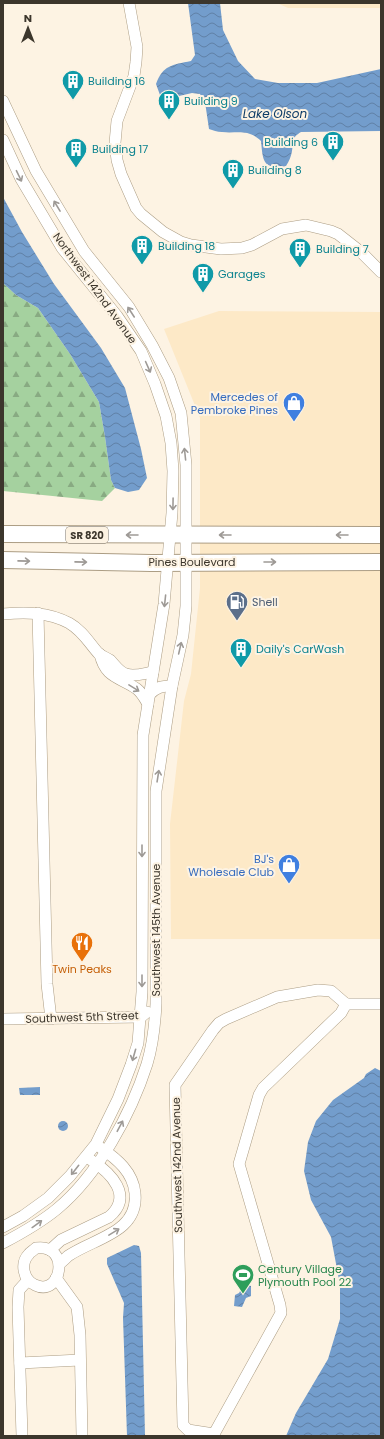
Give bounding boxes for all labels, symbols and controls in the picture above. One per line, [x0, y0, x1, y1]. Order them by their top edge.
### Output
north arrow [8, 8, 48, 48]
text: N [24, 10, 32, 26]
building icon: Building 16 [60, 68, 86, 101]
place label: Building 16 [88, 73, 145, 89]
building icon: Building 9 [156, 88, 182, 121]
place label: Building 9 [184, 93, 238, 109]
water label: Lake Olson [243, 105, 307, 122]
building icon: Building 6 [320, 129, 346, 162]
place label: Building 6 [264, 134, 318, 150]
building icon: Building 17 [63, 136, 89, 169]
place label: Building 17 [92, 141, 148, 157]
building icon: Building 8 [220, 157, 246, 190]
place label: Building 8 [248, 162, 302, 178]
one-way arrow [16, 169, 24, 181]
one-way arrow [52, 200, 60, 212]
street label: Northwest 142nd Avenue [49, 229, 141, 347]
building icon: Building 18 [129, 233, 155, 266]
building icon: Building 7 [287, 236, 313, 269]
place label: Building 18 [158, 238, 215, 254]
place label: Building 7 [316, 241, 369, 257]
building icon: Garages [190, 261, 216, 294]
place label: Garages [218, 266, 266, 282]
one-way arrow [127, 307, 135, 318]
one-way arrow [145, 361, 152, 373]
place label: Mercedes of Pembroke Pines [191, 389, 278, 418]
shop icon: Mercedes of Pembroke Pines [281, 390, 307, 423]
one-way arrow [182, 448, 189, 461]
one-way arrow [169, 497, 176, 510]
road number: SR 820 [66, 527, 108, 543]
one-way arrow [126, 531, 139, 539]
one-way arrow [219, 531, 232, 539]
one-way arrow [336, 531, 349, 539]
street label: Pines Boulevard [148, 554, 236, 570]
one-way arrow [17, 557, 30, 565]
one-way arrow [74, 558, 87, 566]
one-way arrow [263, 558, 276, 566]
fuel station icon: Shell [224, 589, 250, 622]
one-way arrow [161, 594, 168, 607]
place label: Shell [252, 594, 278, 610]
building icon: Daily's CarWash [228, 636, 254, 669]
place label: Daily's CarWash [256, 641, 344, 657]
one-way arrow [177, 642, 185, 655]
one-way arrow [128, 684, 139, 692]
one-way arrow [154, 770, 162, 783]
one-way arrow [138, 844, 146, 857]
place label: BJ's Wholesale Club [188, 851, 274, 880]
shop icon: BJ's Wholesale Club [276, 852, 302, 885]
street label: Southwest 145th Avenue [148, 863, 164, 996]
restaurant icon: Twin Peaks [69, 930, 95, 963]
place label: Twin Peaks [52, 961, 112, 977]
one-way arrow [138, 974, 146, 987]
street label: Southwest 5th Street [25, 1007, 139, 1027]
one-way arrow [130, 1049, 137, 1062]
street label: Southwest 142nd Avenue [168, 1097, 186, 1233]
one-way arrow [117, 1120, 124, 1132]
one-way arrow [71, 1164, 79, 1175]
one-way arrow [31, 1219, 42, 1228]
one-way arrow [108, 1227, 120, 1235]
place label: Century Village Plymouth Pool 22 [258, 1261, 351, 1290]
sports icon: Century Village Plymouth Pool 22 [230, 1262, 256, 1295]

